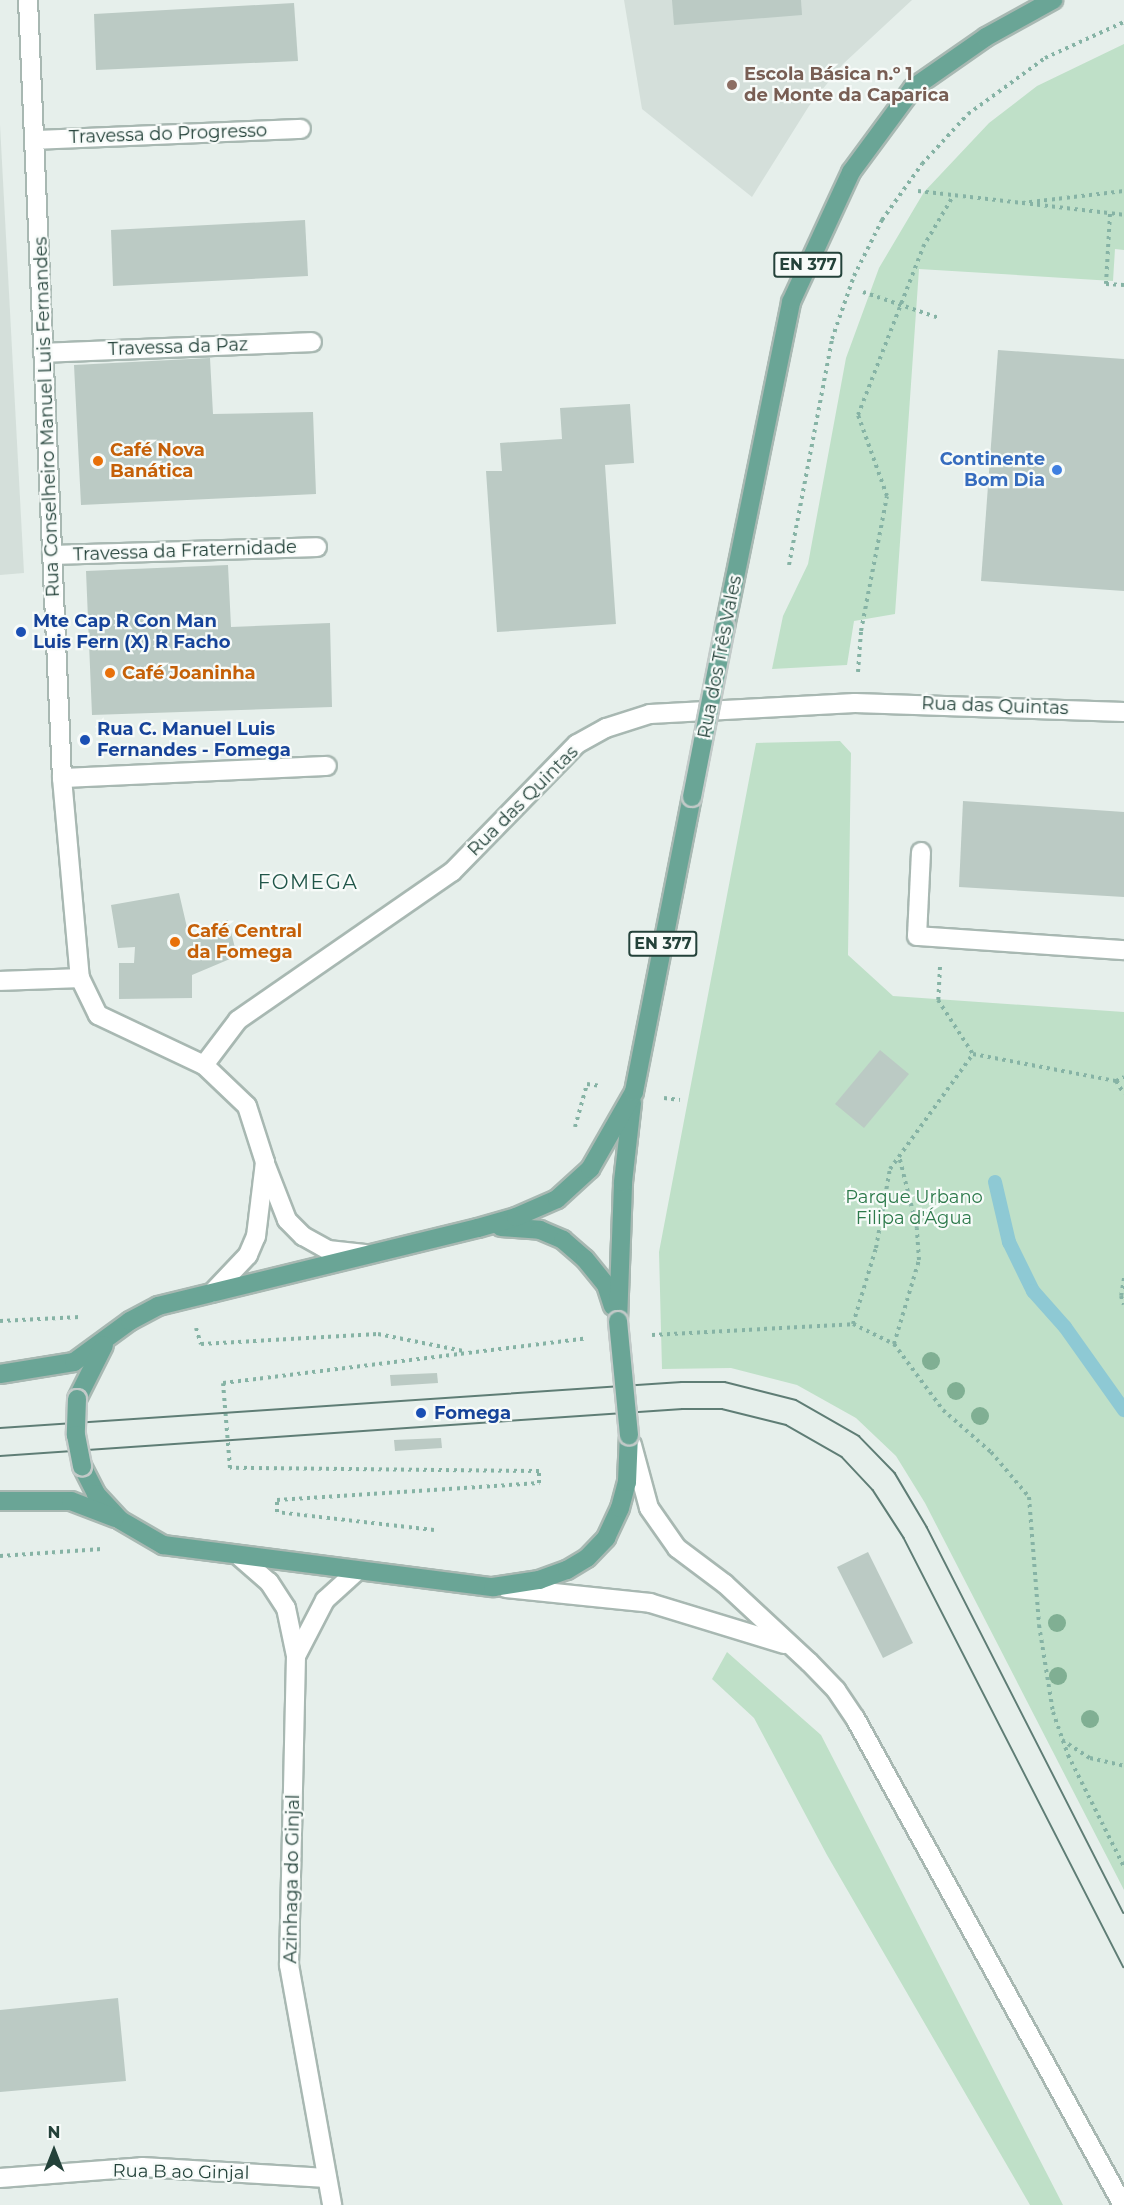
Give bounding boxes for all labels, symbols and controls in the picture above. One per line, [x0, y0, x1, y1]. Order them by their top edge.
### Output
place label: Escola Básica n.º 1 de Monte da Caparica [744, 64, 949, 106]
marker: Escola Básica n.º 1 de Monte da Caparica [725, 78, 739, 92]
street label: Travessa do Progresso [69, 120, 267, 148]
street label: Rua Conselheiro Manuel Luis Fernandes [30, 236, 64, 598]
road number: EN 377 [772, 252, 844, 278]
street label: Travessa da Paz [108, 334, 248, 360]
place label: Café Nova Banática [110, 440, 205, 482]
place label: Continente Bom Dia [940, 449, 1045, 492]
marker: Café Nova Banática [91, 454, 105, 468]
marker: Continente Bom Dia [1050, 463, 1064, 477]
street label: Travessa da Fraternidade [73, 536, 297, 566]
street label: Rua dos Três Vales [694, 574, 746, 740]
place label: Mte Cap R Con Man Luis Fern (X) R Facho [33, 611, 231, 654]
marker: Mte Cap R Con Man Luis Fern (X) R Facho [14, 625, 28, 639]
place label: Café Joaninha [122, 662, 256, 684]
marker: Café Joaninha [103, 666, 117, 680]
street label: Rua das Quintas [921, 693, 1069, 719]
place label: Rua C. Manuel Luis Fernandes - Fomega [97, 719, 291, 762]
marker: Rua C. Manuel Luis Fernandes - Fomega [78, 733, 92, 747]
street label: Rua das Quintas [463, 741, 583, 861]
district label: FOMEGA [258, 870, 358, 894]
place label: Café Central da Fomega [187, 921, 302, 964]
road number: EN 377 [627, 931, 699, 957]
marker: Café Central da Fomega [168, 935, 182, 949]
park label: Parque Urbano Filipa d'Água [845, 1187, 983, 1230]
place label: Fomega [434, 1402, 511, 1424]
marker: Fomega [412, 1404, 430, 1422]
street label: Azinhaga do Ginjal [280, 1794, 304, 1964]
north arrow [24, 2121, 84, 2181]
text: N [48, 2123, 60, 2142]
street label: Rua B ao Ginjal [112, 2160, 250, 2184]

